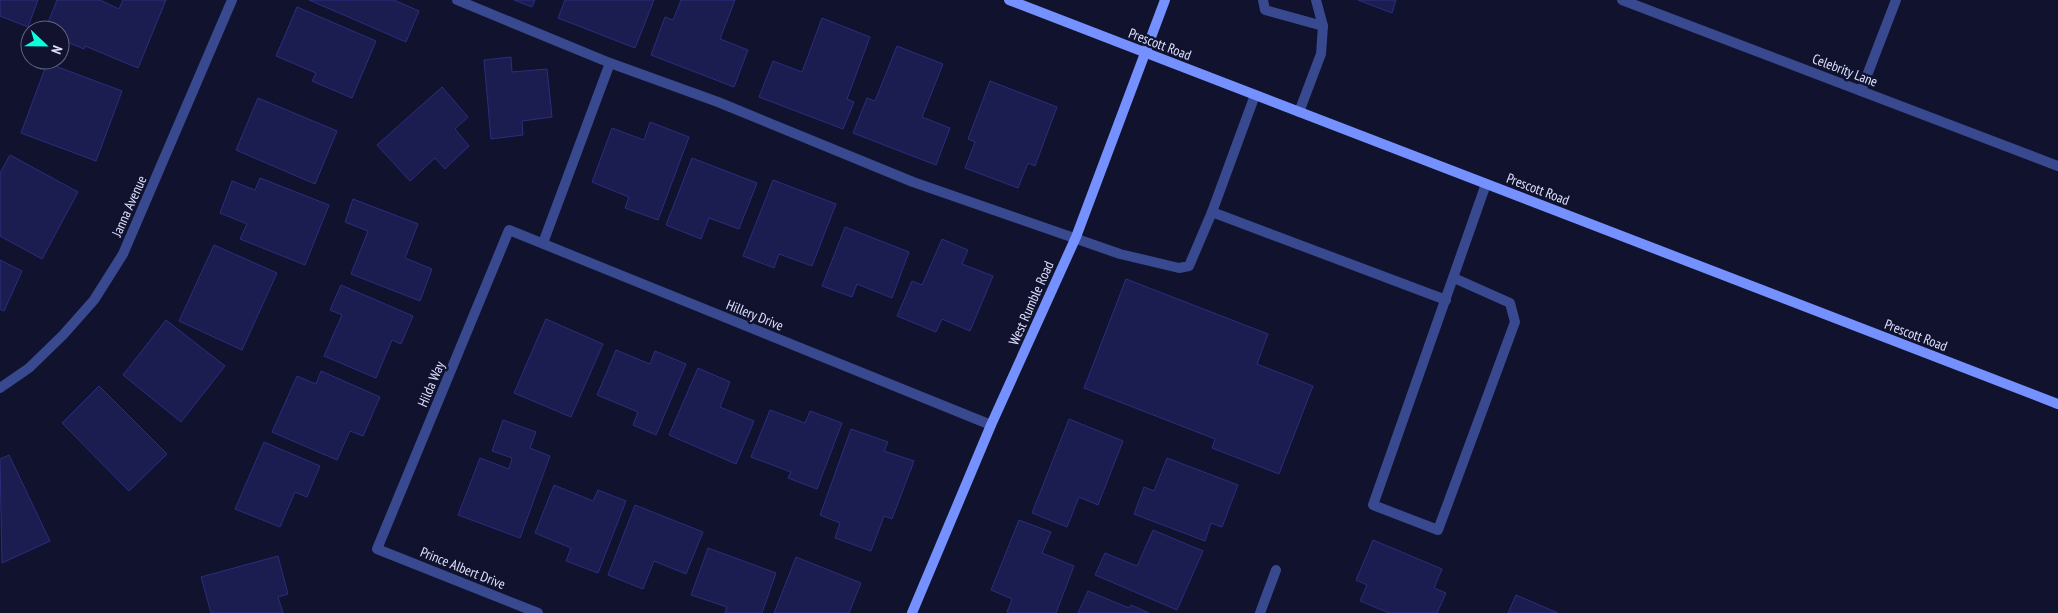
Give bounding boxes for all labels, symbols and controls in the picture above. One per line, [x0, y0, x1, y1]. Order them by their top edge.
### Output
north arrow [20, 20, 70, 70]
street label: Prescott Road [1126, 24, 1194, 64]
text: N [47, 43, 67, 57]
street label: Celebrity Lane [1810, 49, 1880, 91]
street label: Prescott Road [1504, 169, 1572, 209]
street label: Janna Avenue [107, 173, 150, 240]
street label: West Rumble Road [1004, 258, 1058, 348]
street label: Hillery Drive [724, 295, 786, 335]
street label: Prescott Road [1882, 315, 1950, 355]
street label: Hilda Way [413, 358, 449, 410]
street label: Prince Albert Drive [418, 543, 508, 593]

